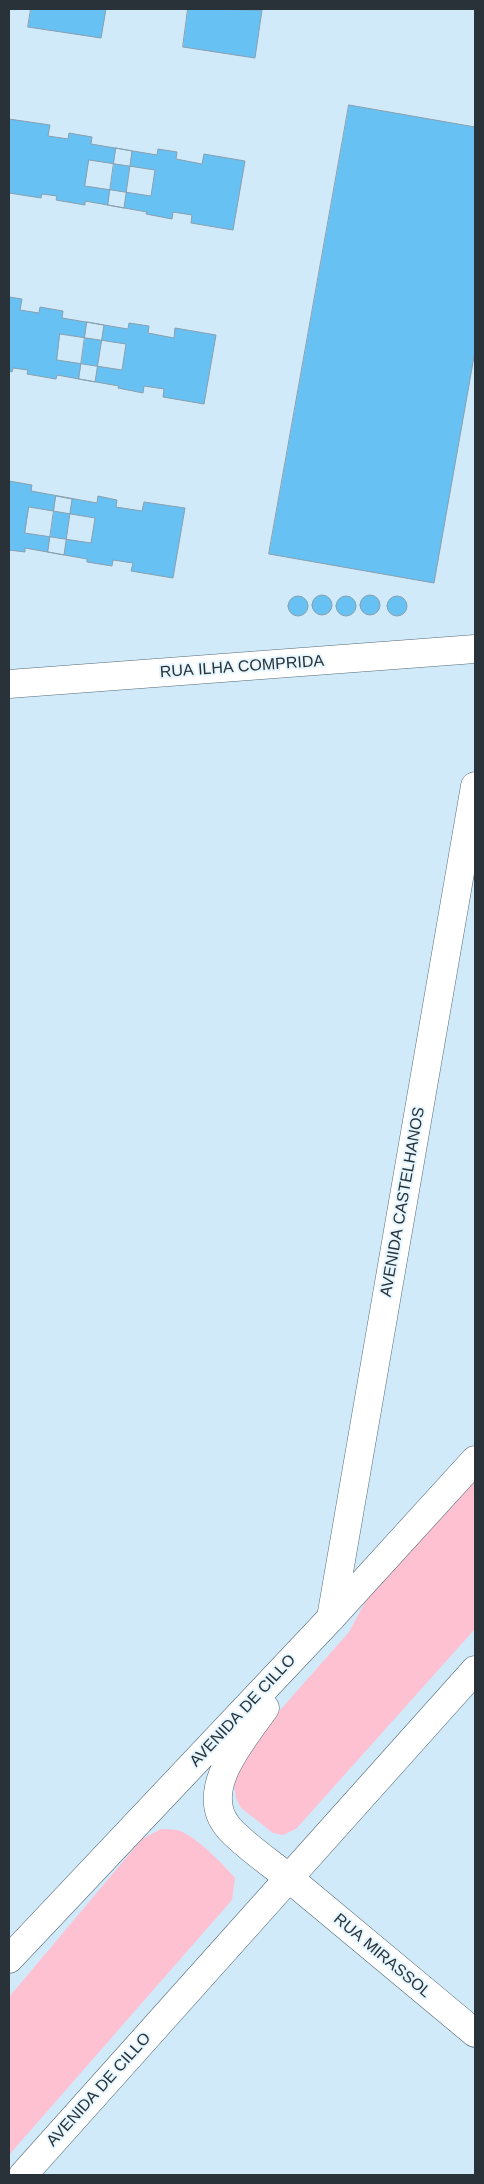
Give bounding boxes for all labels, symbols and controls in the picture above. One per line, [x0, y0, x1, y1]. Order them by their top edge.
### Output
street label: RUA ILHA COMPRIDA [159, 652, 325, 682]
street label: AVENIDA CASTELHANOS [377, 1105, 429, 1299]
street label: AVENIDA DE CILLO [186, 1651, 300, 1771]
street label: RUA MIRASSOL [330, 1910, 434, 2002]
street label: AVENIDA DE CILLO [43, 2029, 155, 2151]

